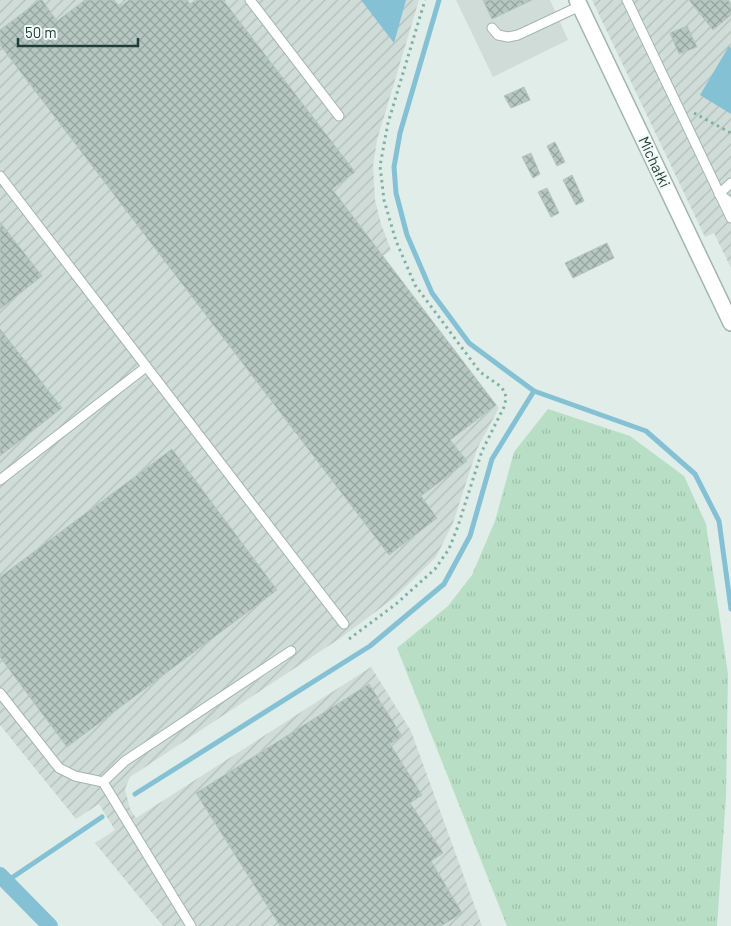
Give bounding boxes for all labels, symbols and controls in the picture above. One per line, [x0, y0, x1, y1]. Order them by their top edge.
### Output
scale bar [18, 15, 138, 47]
text: 50 m [25, 23, 57, 41]
street label: Michałki [635, 133, 675, 190]

